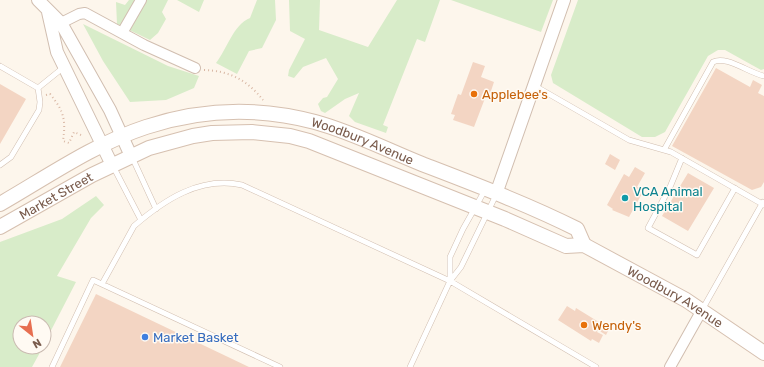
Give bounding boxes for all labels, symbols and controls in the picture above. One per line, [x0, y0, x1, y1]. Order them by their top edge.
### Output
place label: Applebee's [482, 87, 548, 102]
marker: Applebee's [469, 89, 479, 99]
street label: Woodbury Avenue [310, 114, 416, 168]
street label: Market Street [17, 169, 95, 223]
place label: VCA Animal Hospital [633, 184, 703, 214]
marker: VCA Animal Hospital [620, 193, 630, 203]
street label: Woodbury Avenue [625, 263, 726, 331]
north arrow [12, 315, 52, 355]
place label: Wendy's [592, 318, 642, 333]
marker: Wendy's [579, 320, 589, 330]
place label: Market Basket [153, 330, 239, 345]
marker: Market Basket [140, 332, 150, 342]
text: N [30, 336, 43, 351]

